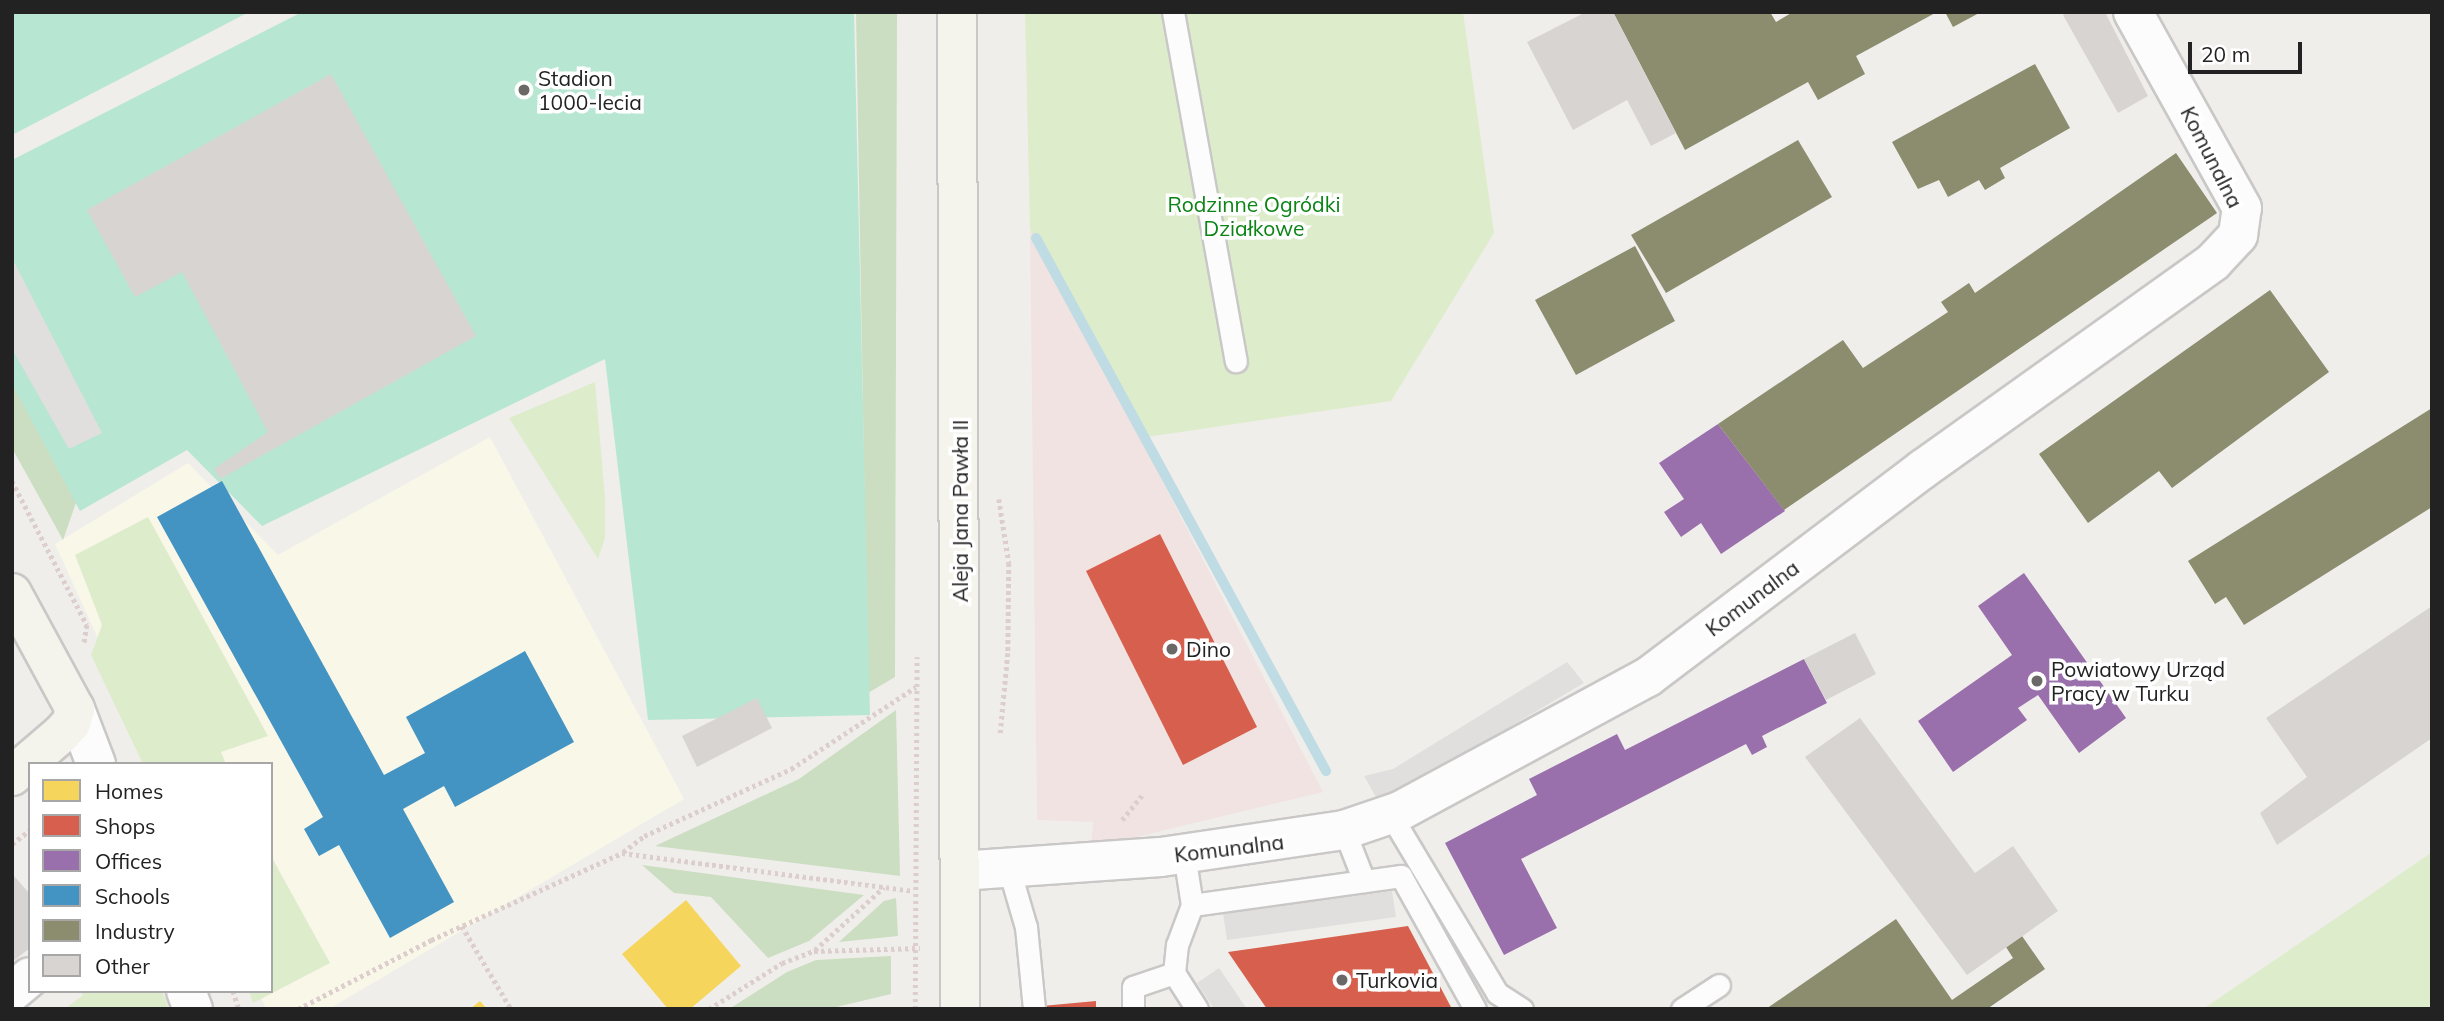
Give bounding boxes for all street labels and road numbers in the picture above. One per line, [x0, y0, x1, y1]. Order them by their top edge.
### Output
street label: Komunalna [2176, 102, 2248, 212]
street label: Aleja Jana Pawła II [947, 420, 973, 602]
street label: Komunalna [1700, 555, 1804, 641]
street label: Komunalna [1173, 829, 1285, 867]

